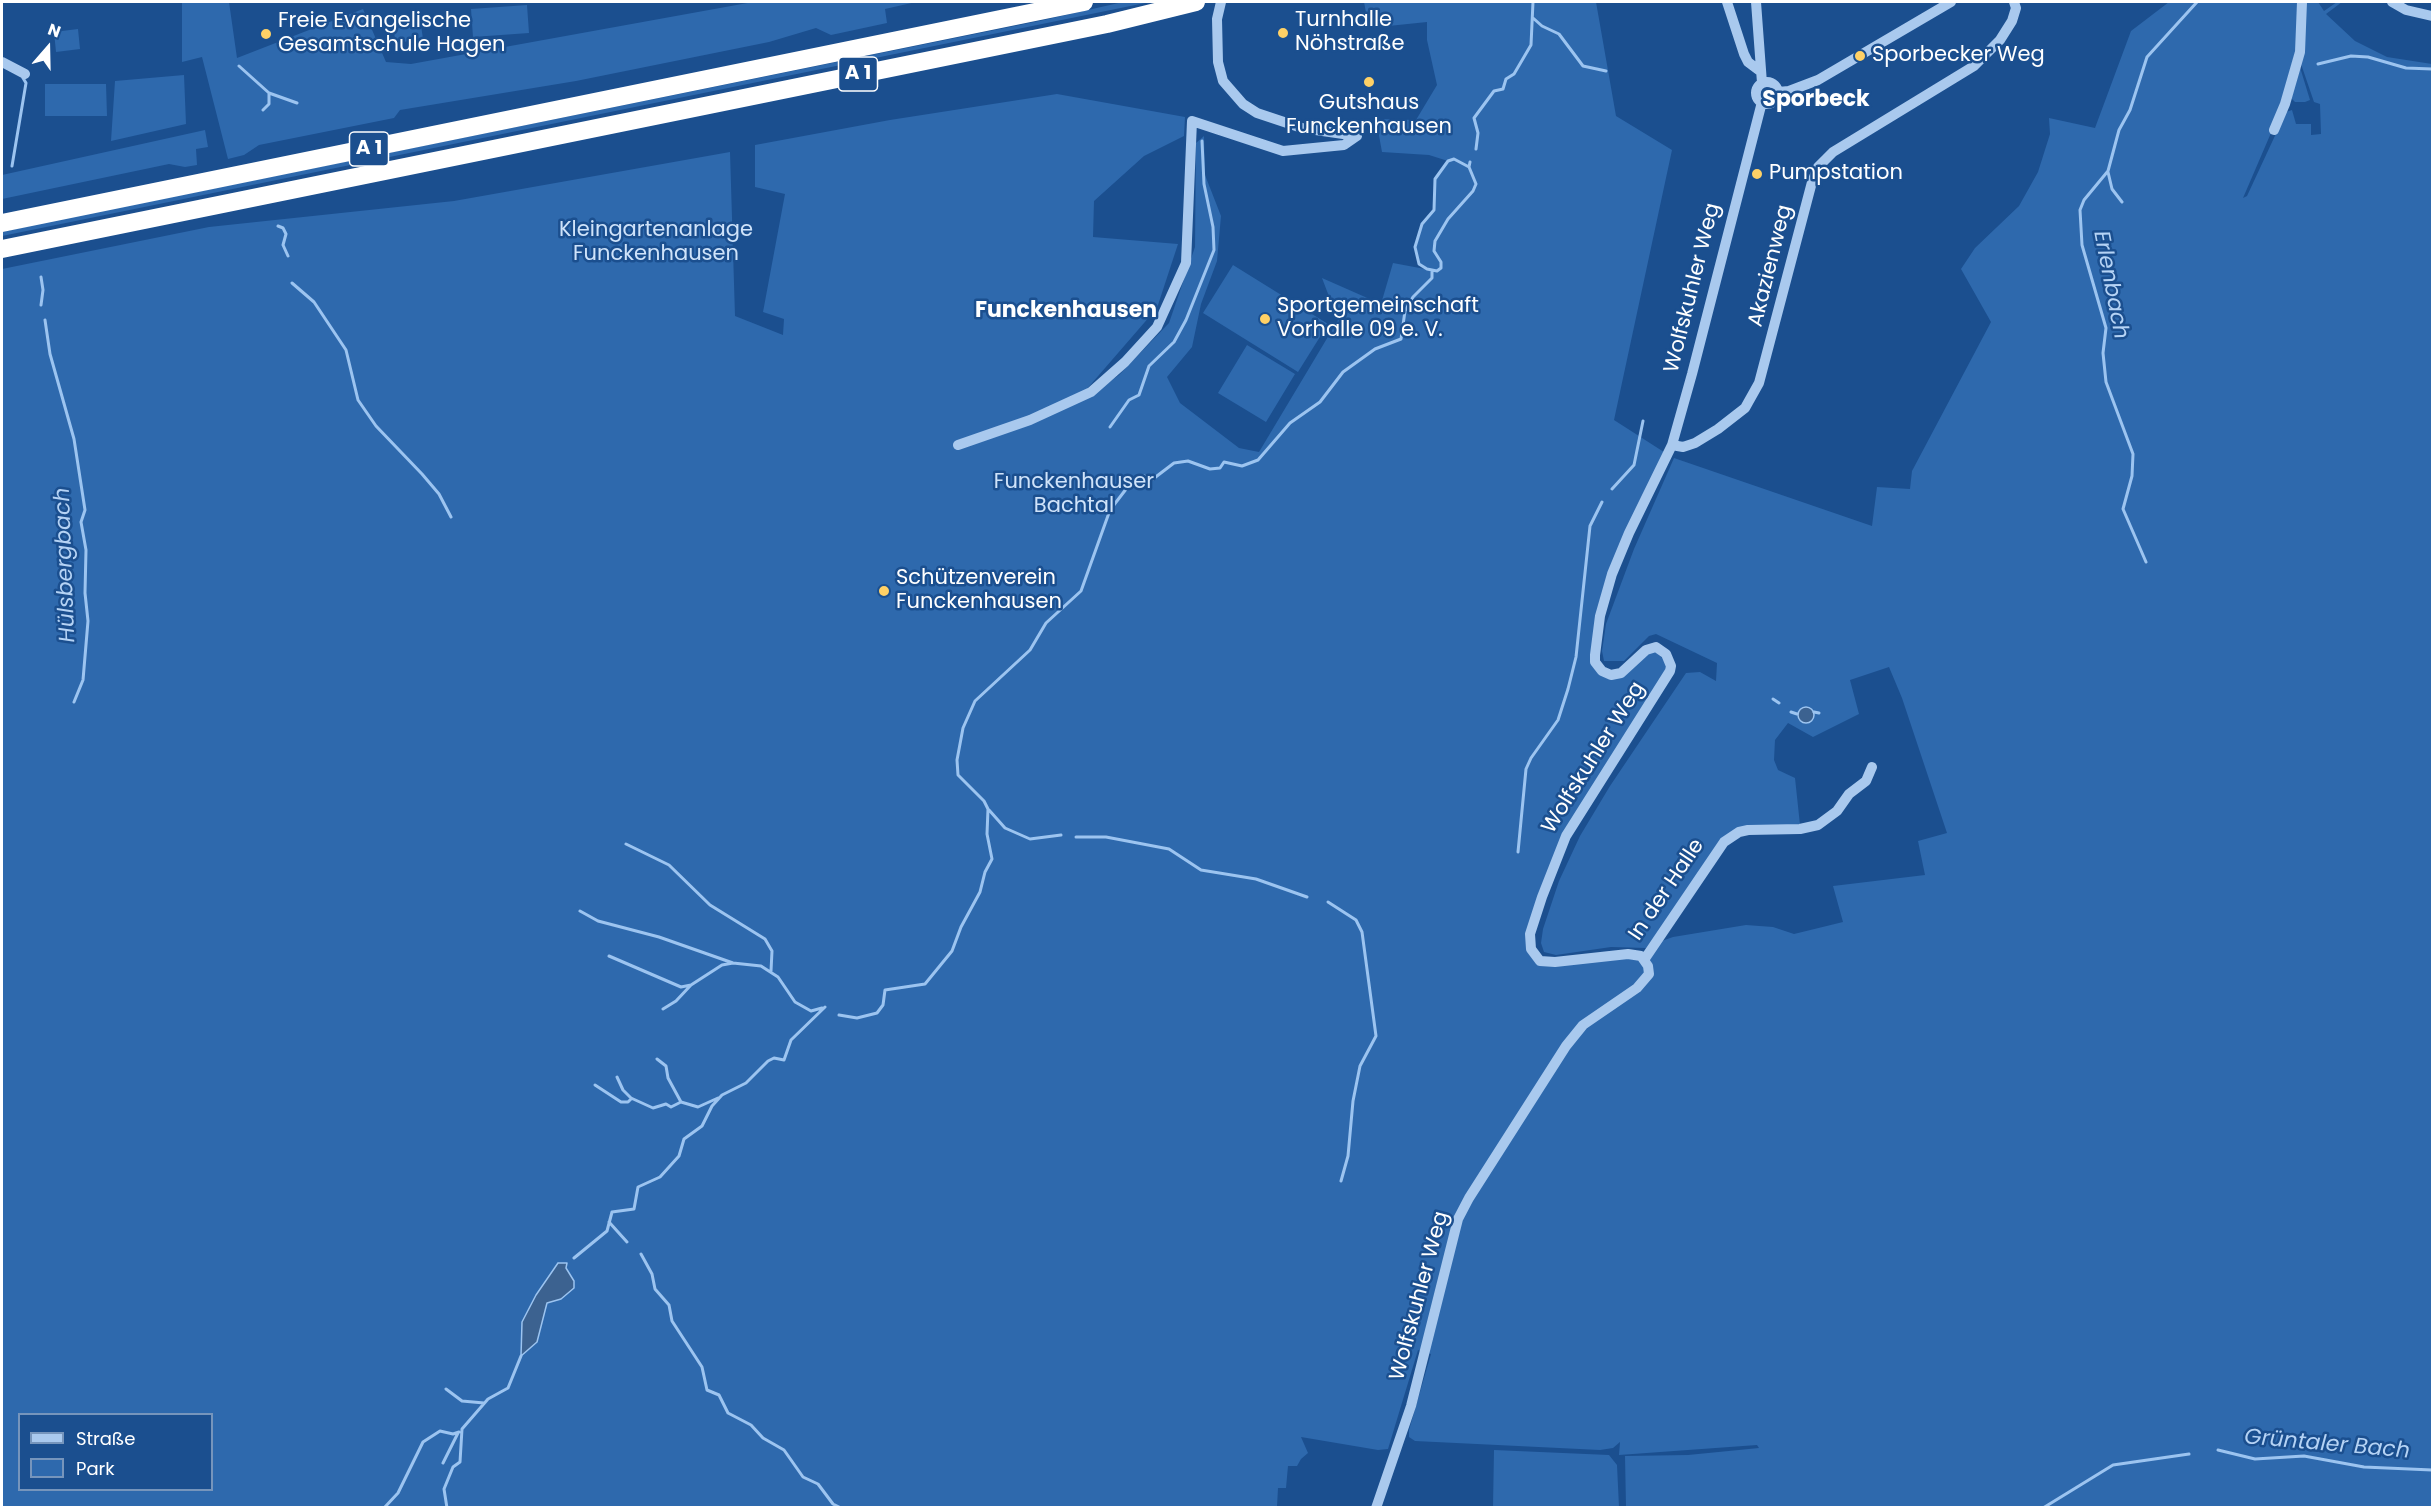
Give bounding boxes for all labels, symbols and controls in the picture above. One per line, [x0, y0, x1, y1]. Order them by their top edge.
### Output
place label: Turnhalle Nöhstraße [1295, 8, 1405, 58]
place label: Freie Evangelische Gesamtschule Hagen [278, 9, 506, 59]
north arrow [18, 18, 78, 78]
text: N [45, 18, 64, 43]
marker: Turnhalle Nöhstraße [1276, 26, 1290, 40]
marker: Freie Evangelische Gesamtschule Hagen [259, 27, 273, 41]
place label: Sporbecker Weg [1872, 43, 2045, 69]
marker: Sporbecker Weg [1853, 49, 1867, 63]
road number: A 1 [838, 57, 878, 91]
marker: Gutshaus Funckenhausen [1362, 75, 1376, 89]
district label: Sporbeck [1762, 87, 1870, 113]
place label: Gutshaus Funckenhausen [1286, 91, 1452, 141]
road number: A 1 [350, 132, 388, 166]
place label: Pumpstation [1769, 161, 1903, 187]
marker: Pumpstation [1750, 167, 1764, 181]
street label: Wolfskuhler Weg [1660, 201, 1726, 375]
street label: Akazienweg [1744, 202, 1798, 330]
park label: Kleingartenanlage Funckenhausen [559, 218, 753, 268]
water label: Erlenbach [2087, 229, 2133, 341]
place label: Sportgemeinschaft Vorhalle 09 e. V. [1277, 294, 1479, 344]
district label: Funckenhausen [975, 298, 1157, 324]
marker: Sportgemeinschaft Vorhalle 09 e. V. [1258, 312, 1272, 326]
park label: Funckenhauser Bachtal [994, 470, 1154, 520]
water label: Hülsbergbach [50, 487, 82, 643]
place label: Schützenverein Funckenhausen [896, 566, 1062, 616]
marker: Schützenverein Funckenhausen [877, 584, 891, 598]
street label: Wolfskuhler Weg [1537, 678, 1651, 838]
street label: In der Halle [1624, 834, 1710, 946]
street label: Wolfskuhler Weg [1385, 1209, 1455, 1383]
legend [18, 1413, 213, 1491]
water label: Grüntaler Bach [2243, 1425, 2411, 1465]
text: Straße [76, 1426, 135, 1451]
text: Park [76, 1456, 115, 1481]

